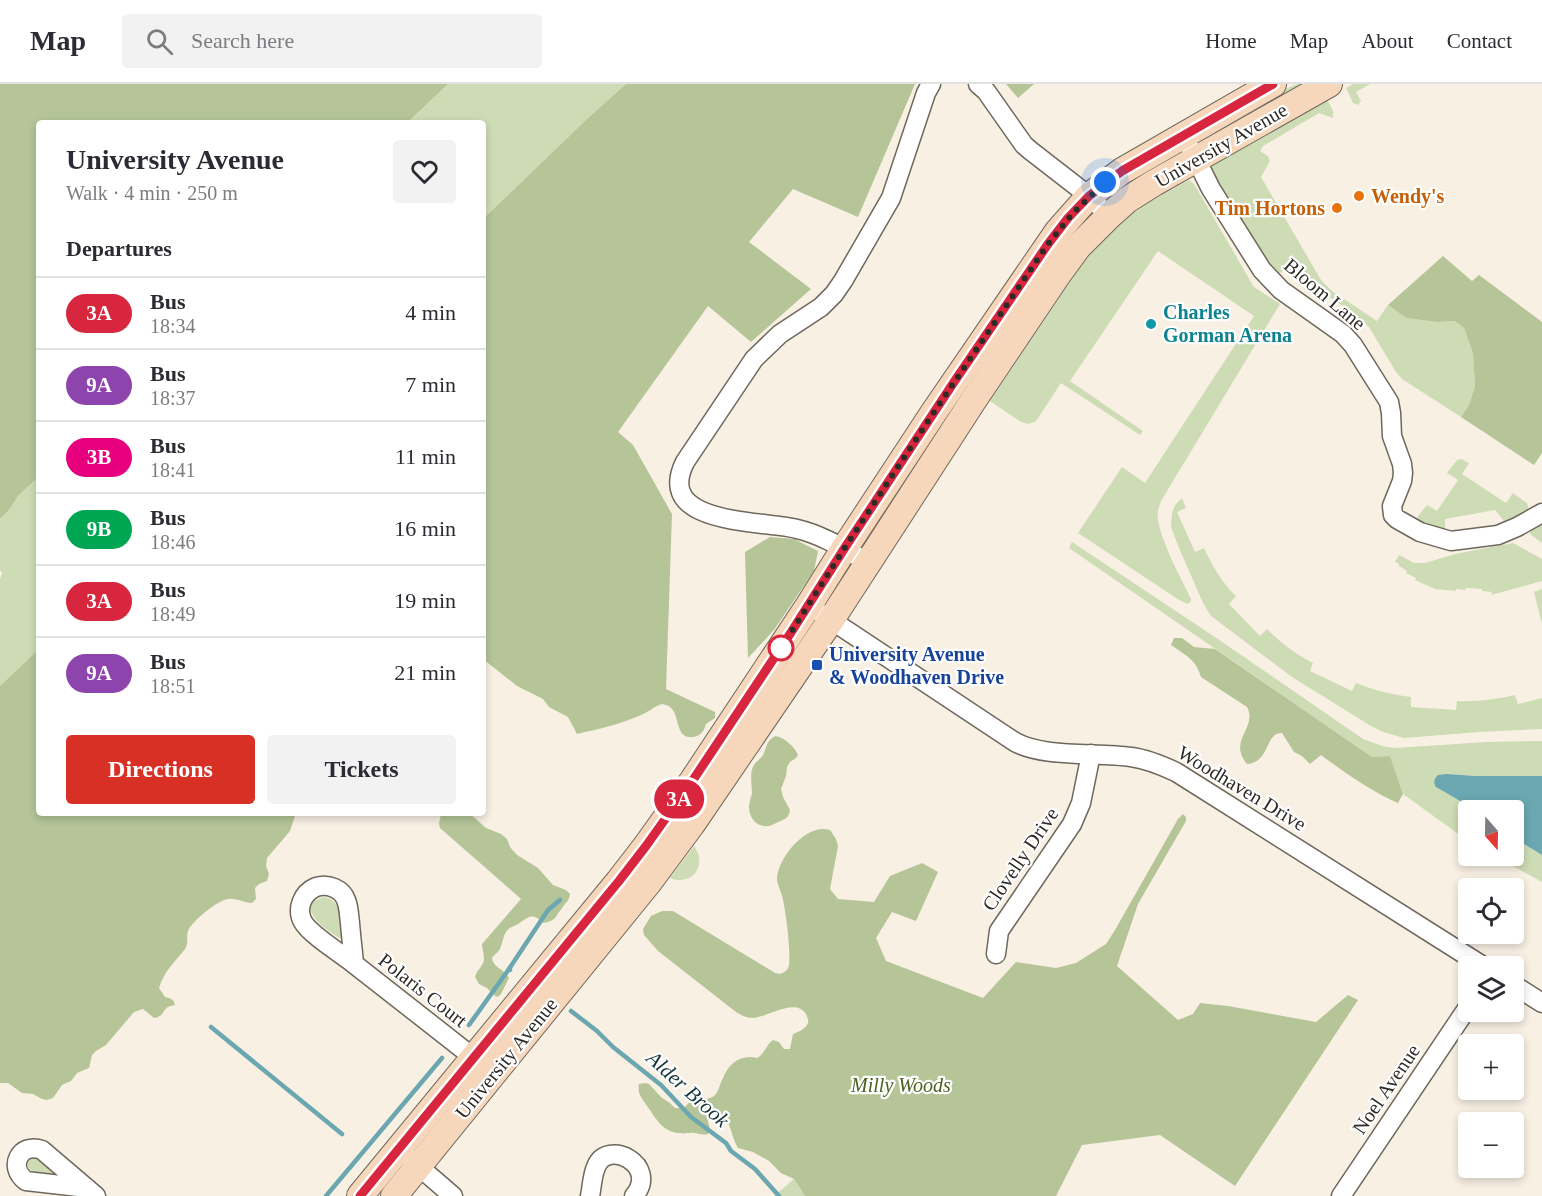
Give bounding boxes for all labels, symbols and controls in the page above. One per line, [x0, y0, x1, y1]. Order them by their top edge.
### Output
search box [122, 14, 542, 68]
text: Map [30, 25, 86, 56]
icon: search [143, 25, 176, 58]
text: Search here [191, 28, 294, 53]
text: Home [1205, 29, 1257, 53]
text: Map [1290, 29, 1328, 53]
text: About [1361, 29, 1414, 53]
text: Contact [1447, 29, 1512, 53]
street label: University Avenue [1151, 98, 1292, 193]
button: heart [393, 140, 456, 203]
text: University Avenue [66, 144, 284, 175]
your location [1090, 167, 1120, 197]
text: Walk · 4 min · 250 m [66, 182, 238, 204]
place label: Wendy's [1371, 185, 1445, 208]
marker: Wendy's [1352, 189, 1366, 203]
place label: Tim Hortons [1215, 197, 1325, 219]
marker: Tim Hortons [1330, 201, 1344, 215]
text: Departures [66, 236, 172, 261]
street label: Bloom Lane [1280, 254, 1370, 334]
text: Bus [150, 289, 185, 314]
text: 4 min [405, 300, 456, 325]
text: 3A [86, 301, 112, 325]
place label: Charles Gorman Arena [1163, 301, 1292, 346]
text: 18:34 [150, 315, 196, 337]
marker: Charles Gorman Arena [1144, 317, 1158, 331]
text: Bus [150, 361, 185, 386]
text: 7 min [405, 372, 456, 397]
text: 9A [86, 373, 112, 397]
text: 18:37 [150, 387, 196, 409]
text: Bus [150, 433, 185, 458]
text: 11 min [395, 444, 456, 469]
text: 3B [87, 445, 111, 469]
text: 18:41 [150, 459, 196, 481]
text: Bus [150, 505, 185, 530]
text: 16 min [394, 516, 456, 541]
text: 9B [87, 517, 111, 541]
text: 18:46 [150, 531, 196, 553]
text: Bus [150, 577, 185, 602]
text: 19 min [394, 588, 456, 613]
text: 3A [86, 589, 112, 613]
text: 18:49 [150, 603, 196, 625]
unlabelled marker [768, 635, 794, 661]
place label: University Avenue & Woodhaven Drive [829, 643, 1004, 688]
text: Bus [150, 649, 185, 674]
marker: University Avenue & Woodhaven Drive [810, 658, 824, 672]
text: 21 min [394, 660, 456, 685]
text: 9A [86, 661, 112, 685]
text: 18:51 [150, 675, 196, 697]
button: Directions [66, 735, 255, 804]
button: Tickets [267, 735, 456, 804]
street label: Woodhaven Drive [1174, 741, 1310, 835]
line badge: 3A [652, 780, 706, 818]
text: 3A [666, 787, 692, 811]
north arrow [1458, 800, 1524, 866]
map controls [1458, 800, 1524, 1178]
street label: Clovelly Drive [977, 803, 1063, 915]
button: locate [1458, 878, 1524, 944]
street label: Polaris Court [374, 949, 472, 1032]
button: layers [1458, 956, 1524, 1022]
street label: University Avenue [451, 993, 562, 1123]
button: + [1458, 1034, 1524, 1100]
street label: Noel Avenue [1348, 1040, 1424, 1138]
water label: Alder Brook [640, 1044, 735, 1133]
park label: Milly Woods [850, 1074, 951, 1097]
button: − [1458, 1112, 1524, 1178]

